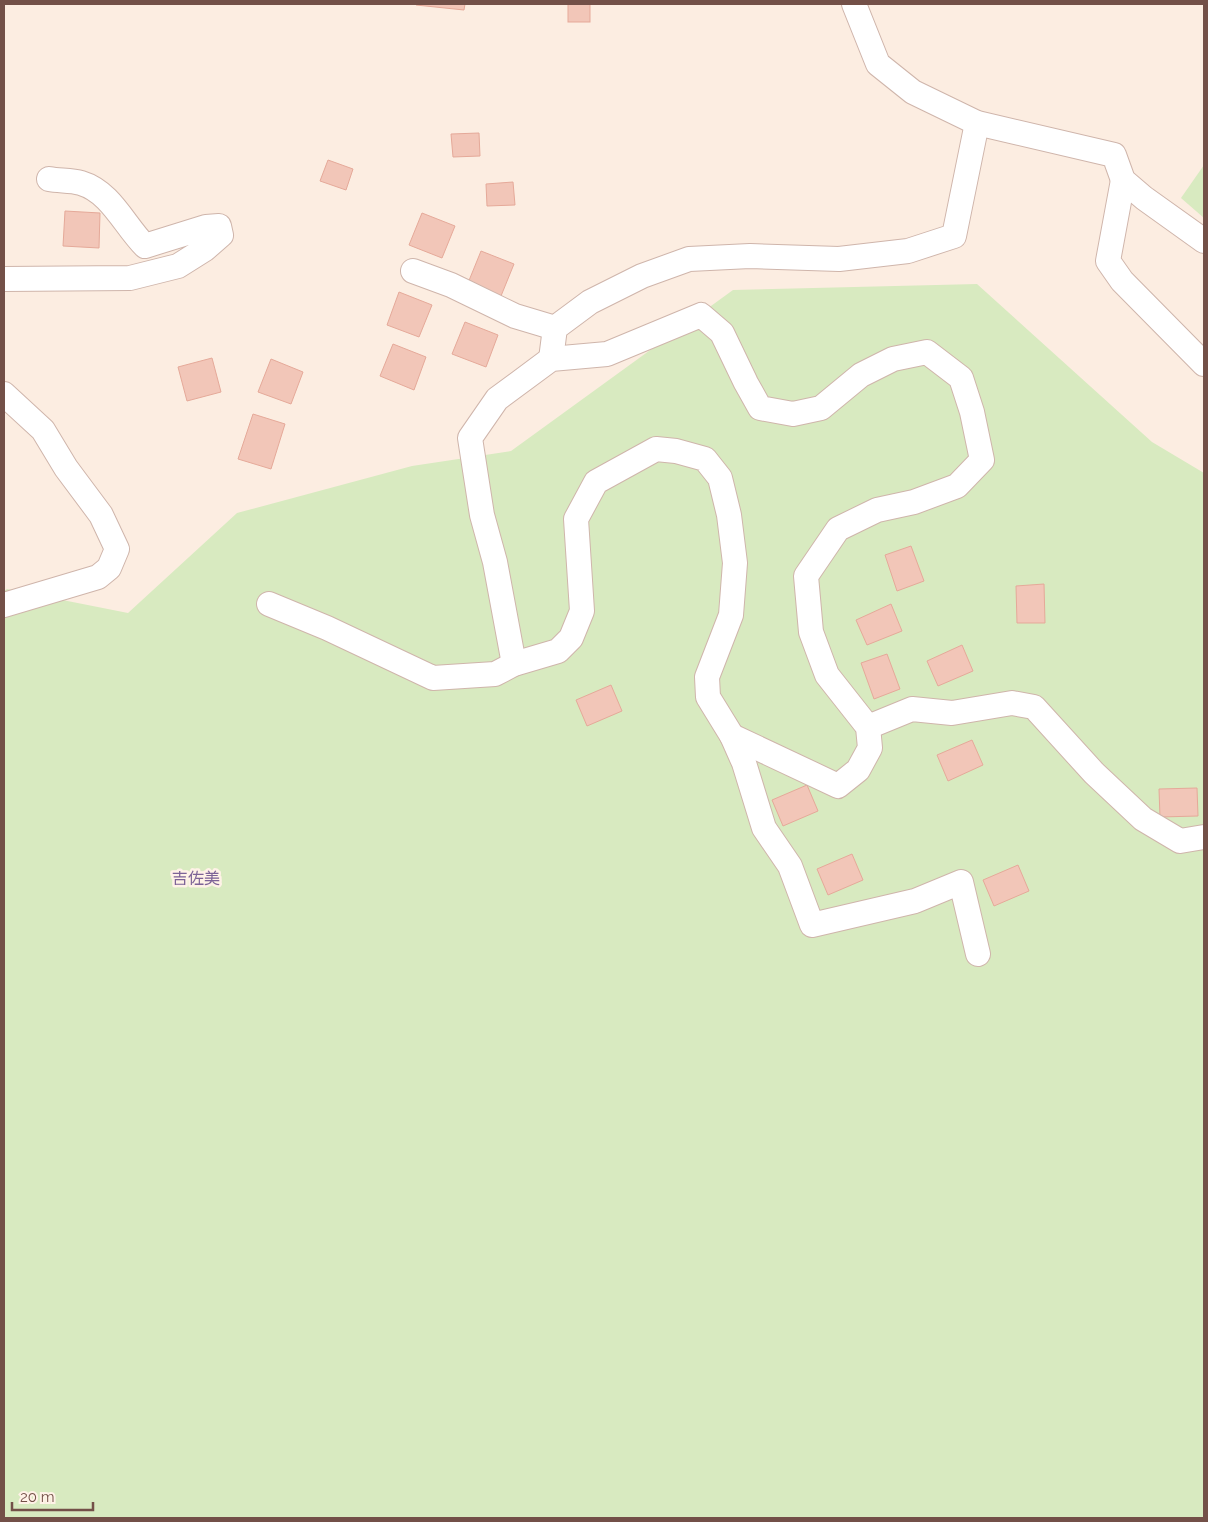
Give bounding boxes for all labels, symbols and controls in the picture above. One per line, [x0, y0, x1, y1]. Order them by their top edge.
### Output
district label: 吉佐美 [172, 869, 220, 888]
scale bar [12, 1480, 94, 1512]
text: 20 m [20, 1488, 55, 1506]

